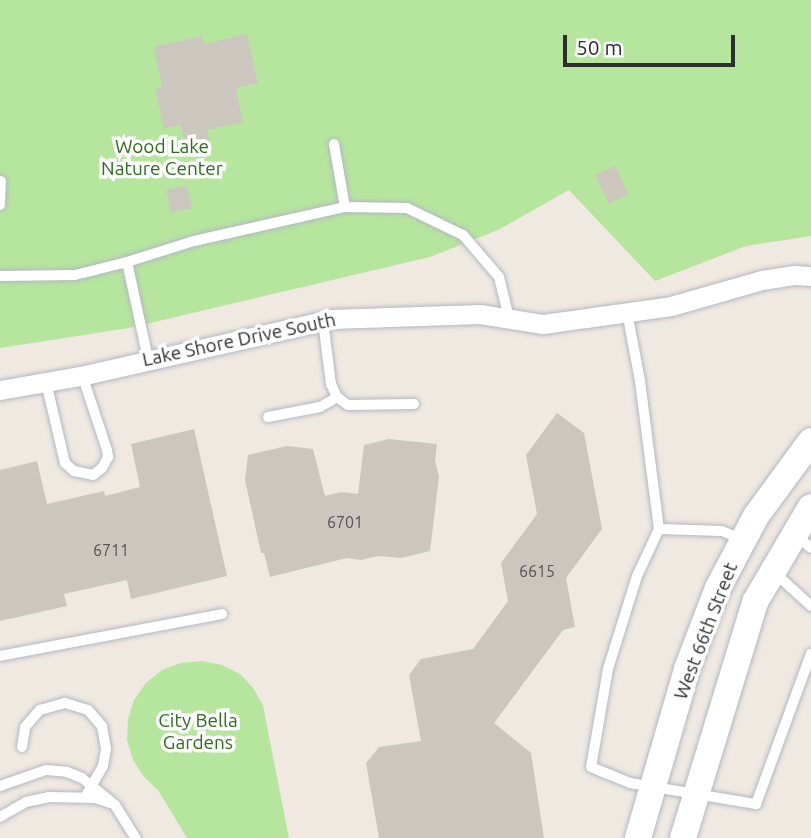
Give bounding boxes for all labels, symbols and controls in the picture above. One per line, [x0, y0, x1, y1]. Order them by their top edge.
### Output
scale bar [566, 21, 738, 65]
text: 50 m [576, 35, 623, 59]
park label: Wood Lake Nature Center [101, 136, 223, 180]
street label: Lake Shore Drive South [140, 308, 338, 372]
house number: 6701 [327, 512, 363, 532]
house number: 6711 [93, 540, 129, 560]
street label: West 66th Street [669, 559, 743, 703]
house number: 6615 [519, 561, 555, 581]
park label: City Bella Gardens [158, 710, 238, 754]

